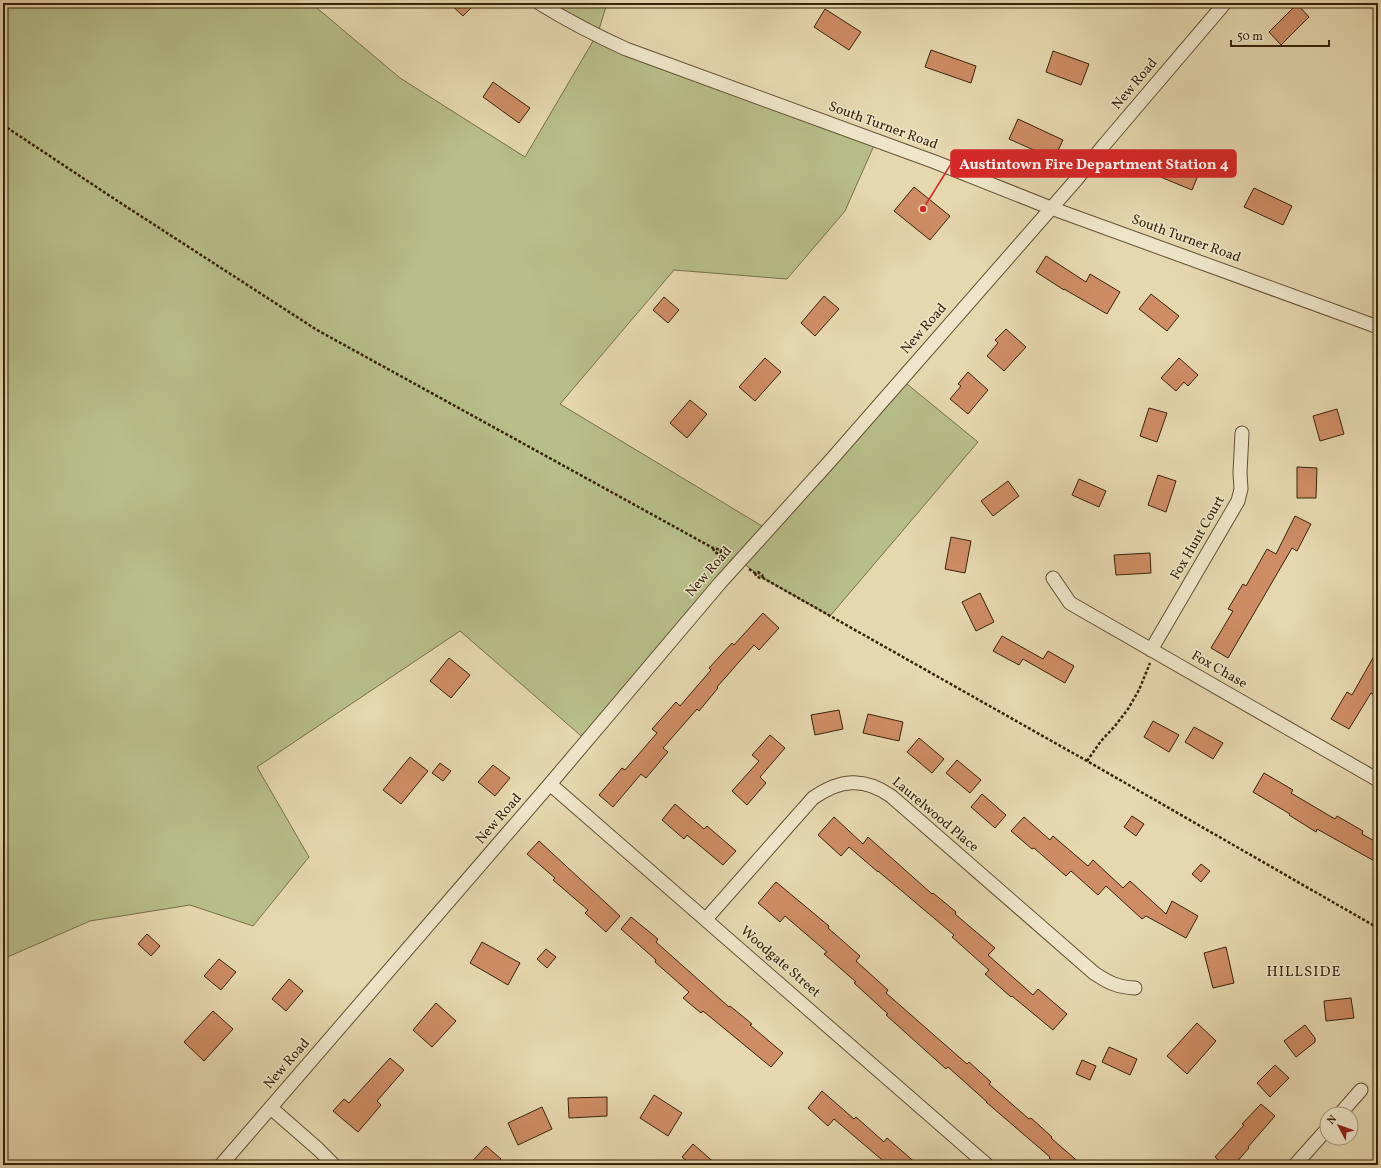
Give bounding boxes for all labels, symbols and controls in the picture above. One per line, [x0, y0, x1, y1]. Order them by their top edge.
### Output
scale bar [1231, 22, 1329, 48]
text: 50 m [1237, 29, 1263, 45]
street label: New Road [1108, 54, 1162, 114]
street label: South Turner Road [826, 97, 940, 155]
callout: Austintown Fire Department Station 4 [951, 150, 1236, 177]
text: Austintown Fire Department Station 4 [959, 155, 1229, 176]
street label: South Turner Road [1129, 210, 1243, 268]
street label: New Road [897, 299, 951, 359]
street label: Fox Hunt Court [1166, 492, 1230, 584]
street label: New Road [682, 542, 736, 602]
street label: Fox Chase [1188, 646, 1251, 694]
street label: Laurelwood Place [888, 773, 983, 857]
street label: New Road [472, 789, 526, 849]
street label: Woodgate Street [736, 922, 824, 1002]
district label: HILLSIDE [1267, 962, 1341, 983]
street label: New Road [260, 1034, 314, 1094]
north arrow [1319, 1106, 1359, 1146]
text: N [1324, 1112, 1341, 1128]

